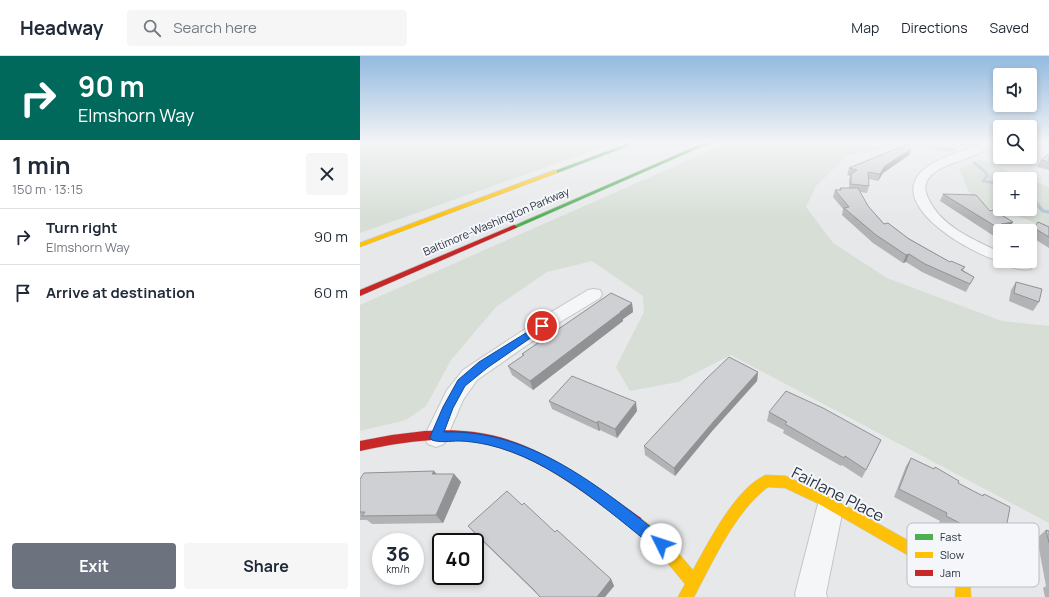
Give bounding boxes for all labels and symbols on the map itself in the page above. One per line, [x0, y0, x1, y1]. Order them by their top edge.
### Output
street label: Baltimore-Washington Parkway [421, 183, 572, 259]
pin [525, 309, 559, 343]
street label: Fairlane Place [788, 461, 888, 527]
position arrow [640, 523, 682, 565]
legend [907, 523, 1039, 587]
text: Fast [940, 529, 962, 544]
speed limit sign: 40 [432, 533, 484, 585]
text: Slow [940, 547, 965, 562]
text: Jam [940, 565, 961, 580]

